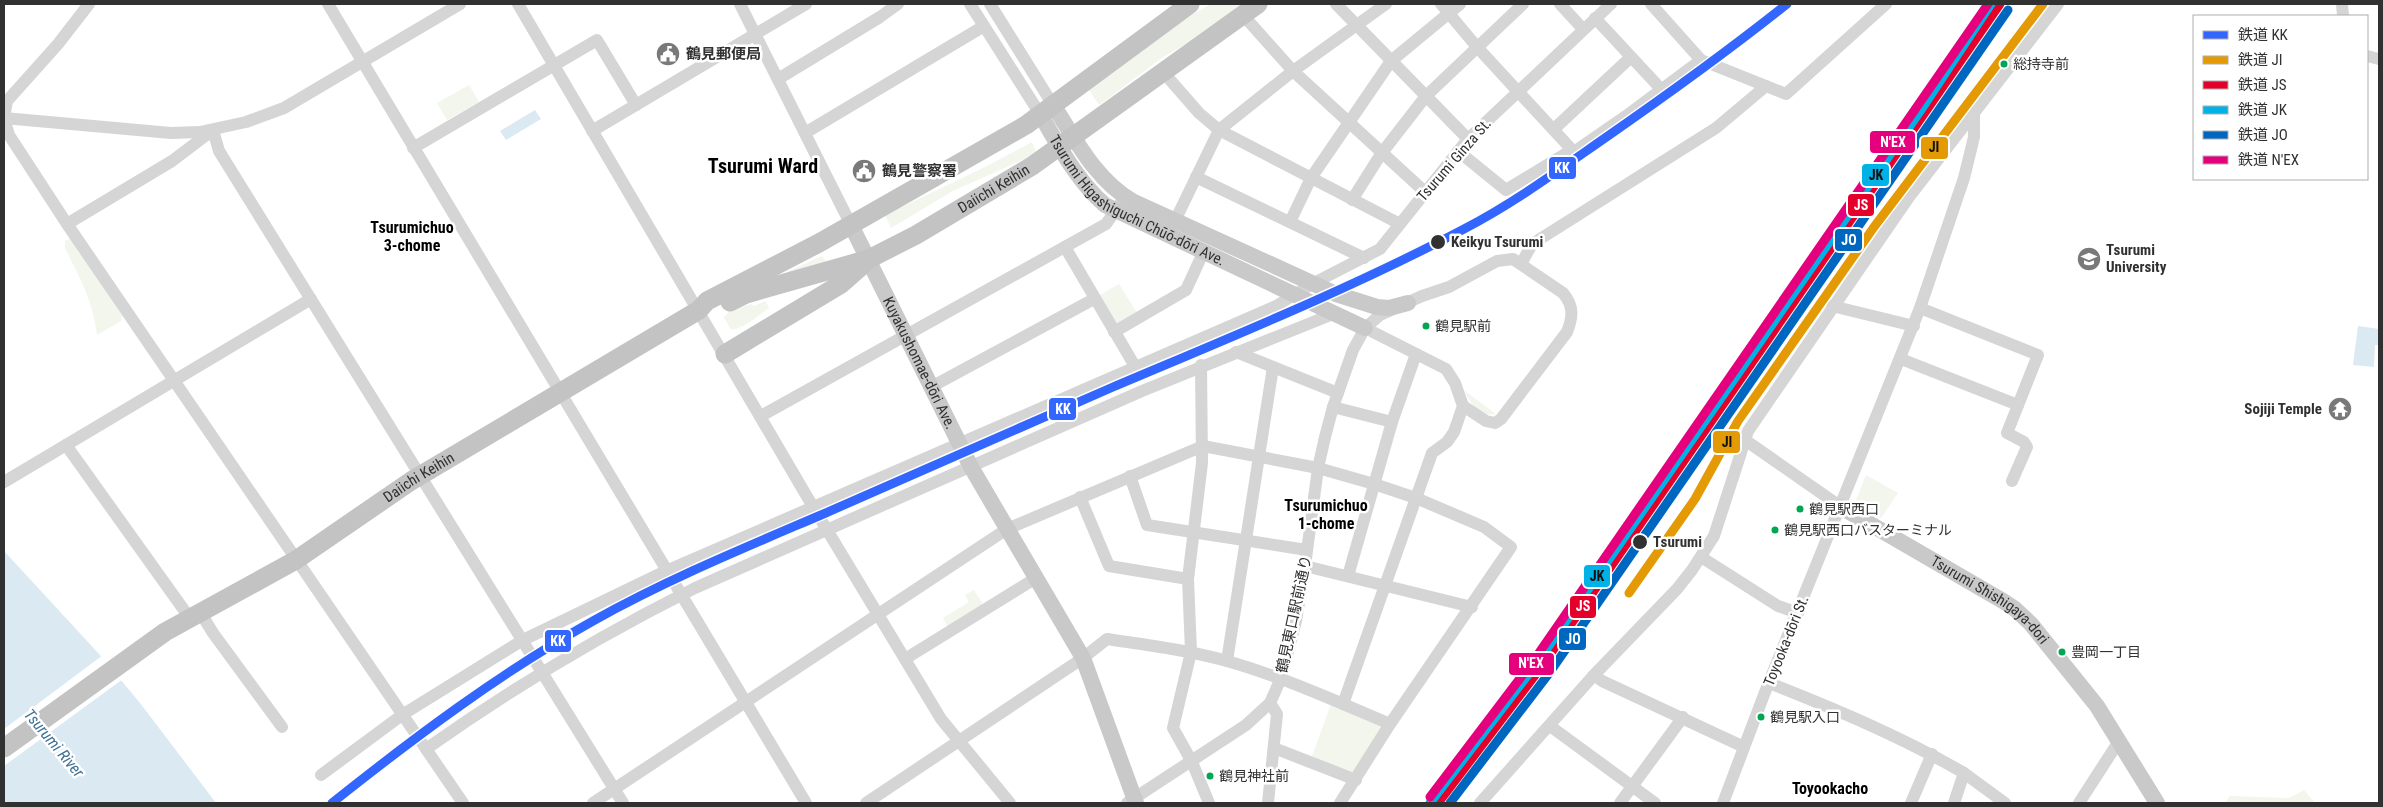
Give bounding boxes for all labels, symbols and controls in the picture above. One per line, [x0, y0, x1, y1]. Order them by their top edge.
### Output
legend [2193, 15, 2368, 180]
text: 鉄道 KK [2238, 26, 2289, 44]
public building icon: 鶴見郵便局 [655, 41, 681, 67]
place label: 鶴見郵便局 [686, 45, 761, 63]
text: 鉄道 JI [2238, 51, 2282, 69]
place label: 総持寺前 [2013, 56, 2069, 72]
marker: 総持寺前 [1999, 59, 2009, 69]
text: 鉄道 JS [2238, 76, 2287, 94]
text: 鉄道 JK [2238, 101, 2288, 119]
street label: Tsurumi Ginza St. [1413, 115, 1495, 205]
text: 鉄道 JO [2238, 126, 2288, 144]
line badge: N'EX [1869, 130, 1916, 154]
street label: Tsurumi Higashiguchi Chūō-dōri Ave. [1045, 132, 1228, 269]
text: N'EX [1880, 134, 1906, 150]
line badge: JI [1920, 136, 1949, 160]
text: JI [1929, 139, 1939, 155]
text: 鉄道 N'EX [2238, 151, 2299, 169]
district label: Tsurumi Ward [708, 154, 818, 178]
line badge: KK [1548, 156, 1577, 180]
public building icon: 鶴見警察署 [851, 158, 877, 184]
text: KK [1554, 160, 1570, 176]
street label: Daiichi Keihin [955, 161, 1033, 217]
place label: 鶴見警察署 [882, 162, 957, 180]
line badge: JK [1861, 163, 1890, 187]
text: JK [1869, 167, 1884, 183]
line badge: JS [1847, 193, 1875, 217]
text: JS [1854, 197, 1869, 213]
district label: Tsurumichuo 3-chome [370, 218, 454, 255]
line badge: JO [1834, 228, 1863, 252]
text: JO [1841, 232, 1857, 248]
marker: Keikyu Tsurumi [1429, 233, 1447, 251]
place label: Keikyu Tsurumi [1451, 233, 1543, 251]
place label: Tsurumi University [2106, 241, 2167, 276]
school or university icon: Tsurumi University [2076, 246, 2102, 272]
street label: Kuyakushomae-dōri Ave. [879, 294, 960, 432]
place label: 鶴見駅前 [1435, 318, 1491, 334]
marker: 鶴見駅前 [1421, 321, 1431, 331]
temple icon: Sojiji Temple [2327, 396, 2353, 422]
line badge: KK [1048, 397, 1077, 421]
place label: Sojiji Temple [2244, 400, 2322, 418]
text: KK [1055, 401, 1071, 417]
line badge: JI [1712, 430, 1741, 454]
text: JI [1722, 434, 1732, 450]
street label: Daiichi Keihin [380, 448, 457, 506]
district label: Tsurumichuo 1-chome [1284, 496, 1368, 533]
place label: 鶴見駅西口 [1809, 501, 1879, 517]
marker: 鶴見駅西口 [1795, 504, 1805, 514]
place label: 鶴見駅西口バスターミナル [1784, 522, 1952, 538]
marker: 鶴見駅西口バスターミナル [1770, 525, 1780, 535]
marker: Tsurumi [1631, 533, 1649, 551]
place label: Tsurumi [1653, 533, 1702, 551]
street label: Tsurumi Shishigaya-dori [1927, 552, 2053, 648]
street label: 鶴見東口駅前通り [1273, 553, 1315, 675]
line badge: JK [1583, 564, 1611, 588]
text: JK [1590, 568, 1605, 584]
street label: Toyooka-dōri St. [1760, 593, 1812, 689]
line badge: JS [1569, 595, 1597, 619]
text: JS [1576, 598, 1591, 614]
line badge: JO [1558, 627, 1587, 651]
line badge: KK [544, 629, 572, 653]
text: JO [1565, 631, 1581, 647]
text: KK [550, 633, 566, 649]
place label: 豊岡一丁目 [2071, 644, 2141, 660]
marker: 豊岡一丁目 [2057, 647, 2067, 657]
line badge: N'EX [1508, 652, 1555, 676]
text: N'EX [1518, 655, 1544, 671]
water label: Tsurumi River [20, 705, 89, 782]
place label: 鶴見駅入口 [1770, 709, 1840, 725]
marker: 鶴見駅入口 [1756, 712, 1766, 722]
place label: 鶴見神社前 [1219, 768, 1289, 784]
marker: 鶴見神社前 [1205, 771, 1215, 781]
district label: Toyookacho [1792, 779, 1868, 798]

